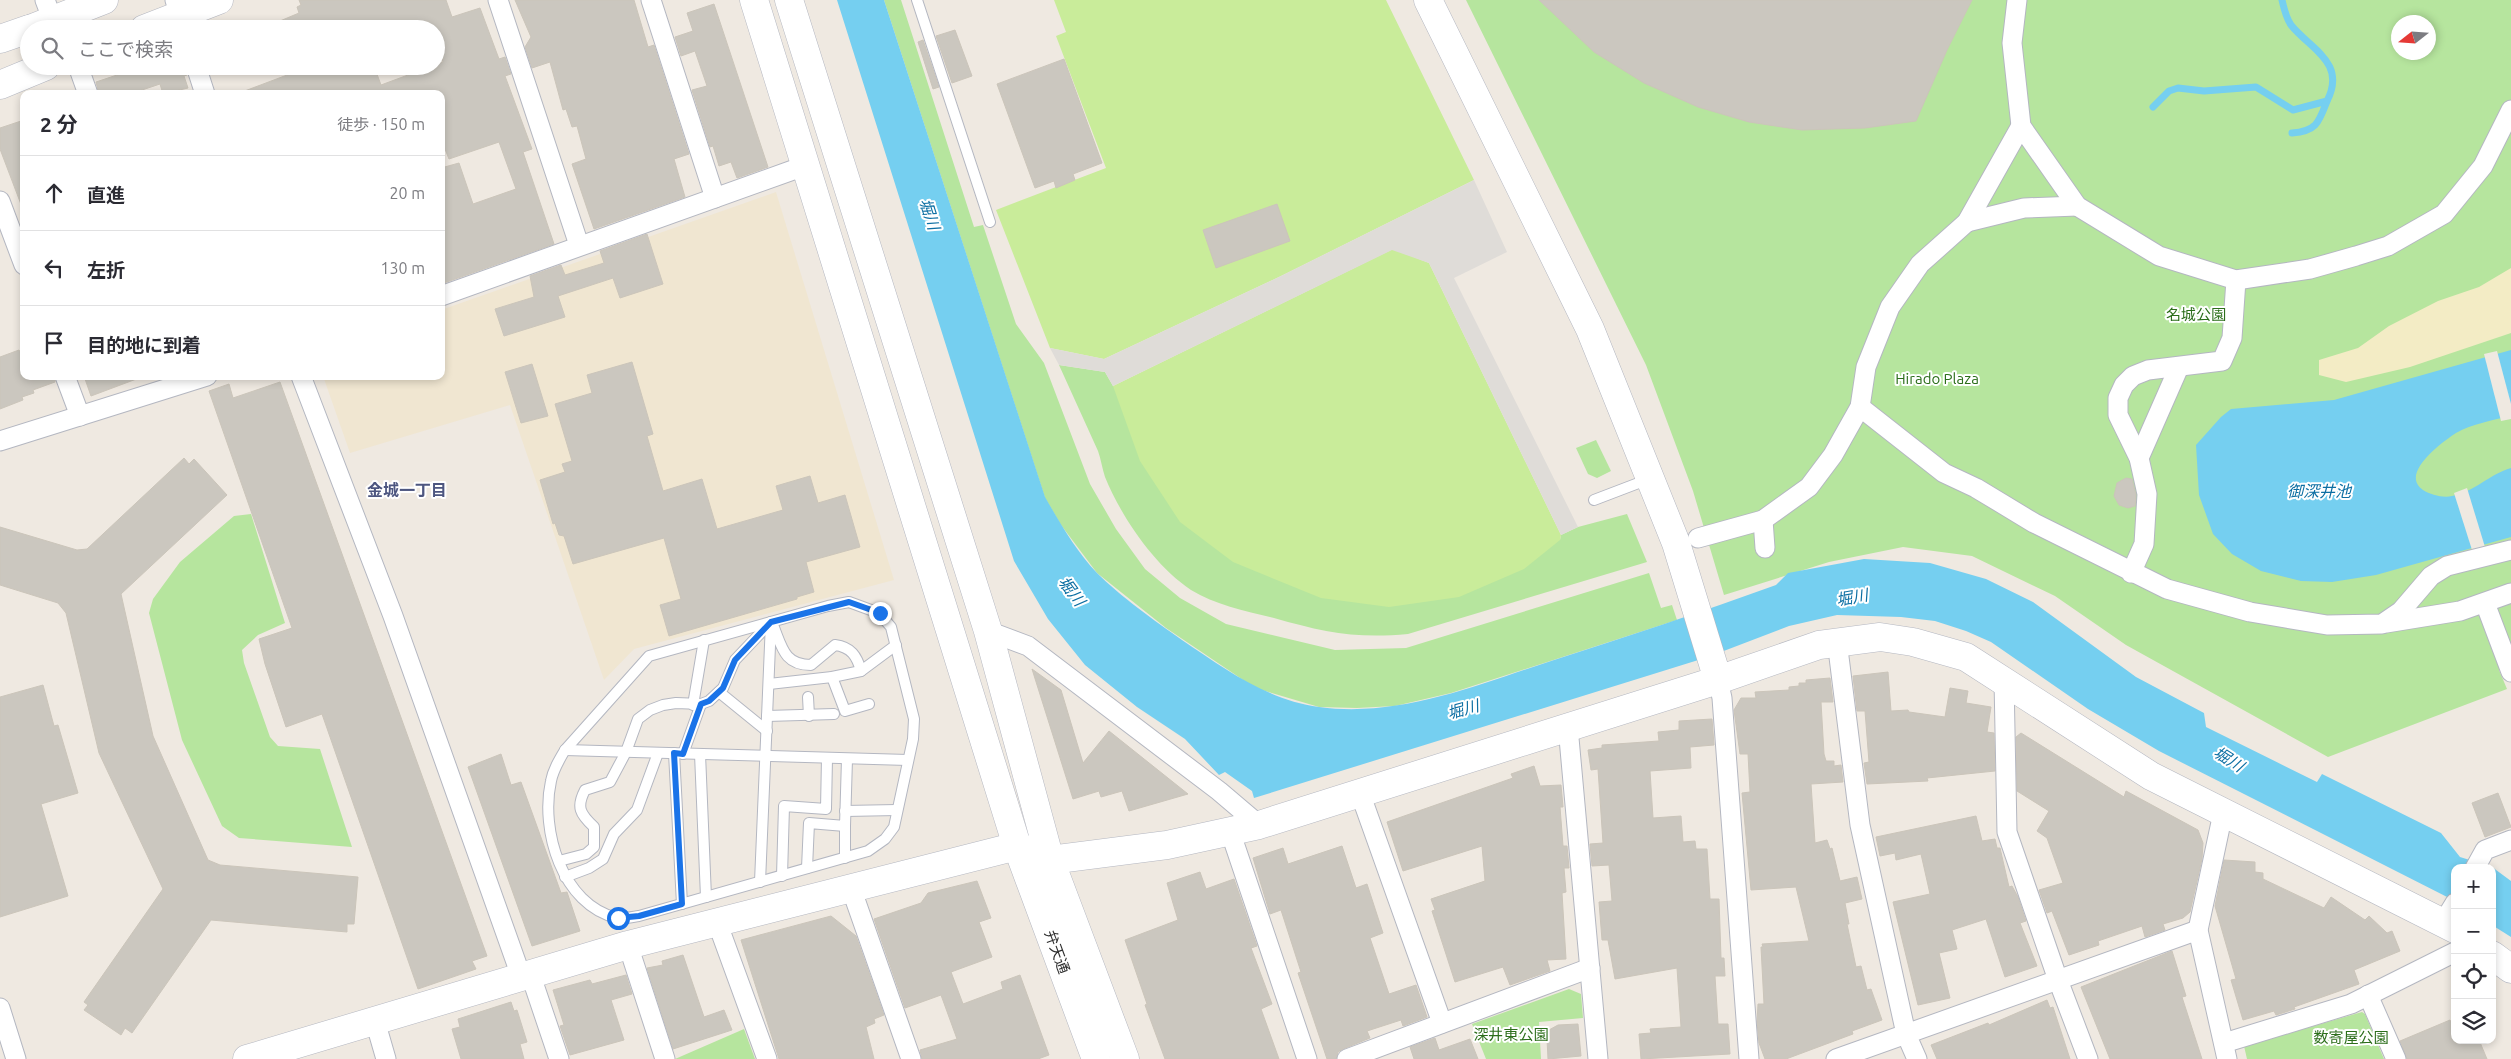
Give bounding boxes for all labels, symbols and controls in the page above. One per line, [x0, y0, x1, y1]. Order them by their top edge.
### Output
north arrow [2391, 15, 2436, 60]
search box [20, 20, 445, 75]
icon: search [38, 34, 66, 62]
text: ここで検索 [78, 38, 173, 60]
text: 2 分 [40, 112, 78, 136]
text: 徒歩 · 150 m [337, 115, 425, 133]
icon: ahead [40, 179, 68, 207]
text: 直進 [87, 184, 125, 206]
text: 20 m [389, 184, 425, 202]
water label: 堀川 [916, 196, 944, 234]
icon: left [40, 254, 68, 282]
text: 左折 [87, 259, 125, 281]
text: 130 m [380, 259, 425, 277]
park label: 名城公園 [2166, 306, 2226, 323]
icon: arrive [40, 329, 68, 357]
text: 目的地に到着 [87, 334, 201, 356]
park label: Hirado Plaza [1895, 370, 1979, 387]
district label: 金城一丁目 [367, 481, 447, 499]
water label: 御深井池 [2287, 482, 2353, 500]
water label: 堀川 [1055, 573, 1090, 611]
water label: 堀川 [1835, 585, 1871, 609]
route end [869, 602, 892, 625]
water label: 堀川 [1445, 696, 1483, 722]
water label: 堀川 [2211, 743, 2249, 776]
map controls [2451, 864, 2496, 1044]
button: + [2451, 864, 2496, 909]
route start [607, 907, 630, 930]
button: − [2451, 909, 2496, 954]
street label: 弁天通 [1042, 928, 1073, 976]
button: locate [2451, 954, 2496, 999]
button: layers [2451, 999, 2496, 1044]
park label: 深井東公園 [1473, 1026, 1549, 1043]
park label: 数寄屋公園 [2313, 1029, 2389, 1046]

